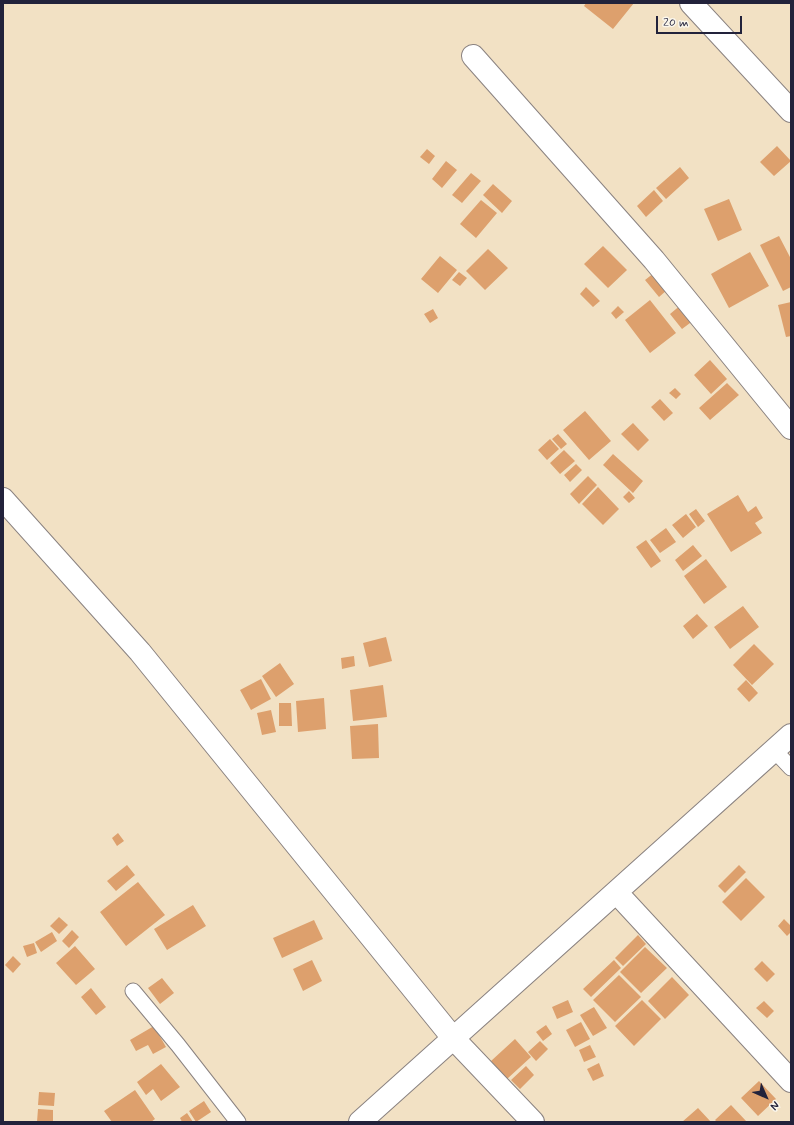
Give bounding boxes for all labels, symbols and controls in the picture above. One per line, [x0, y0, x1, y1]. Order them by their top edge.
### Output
scale bar [658, 8, 744, 34]
text: 20 m [663, 15, 689, 31]
north arrow [746, 1077, 786, 1117]
text: N [767, 1098, 782, 1113]

